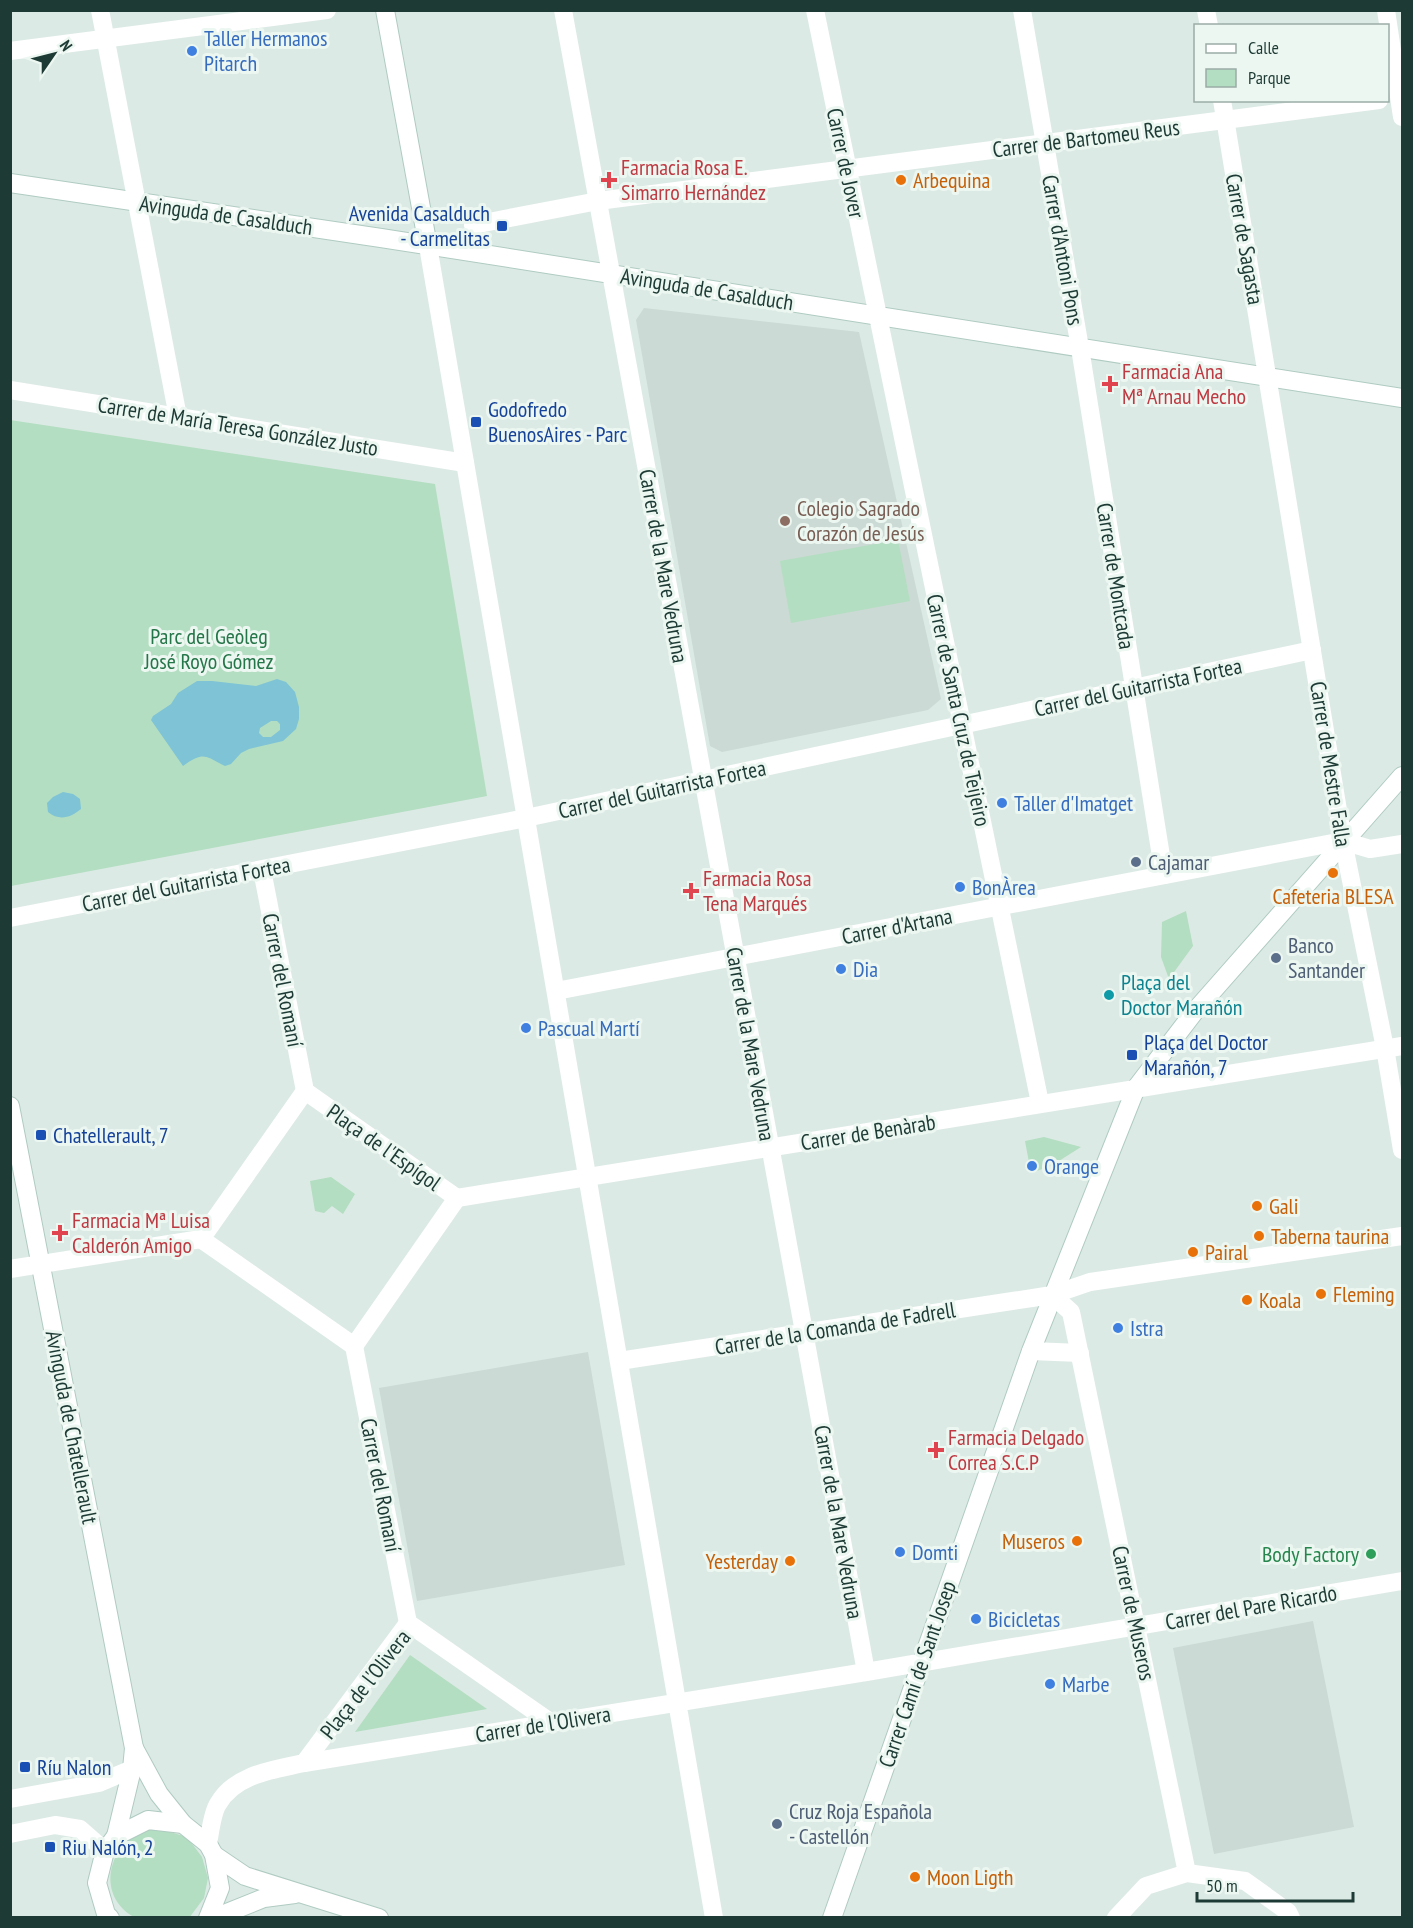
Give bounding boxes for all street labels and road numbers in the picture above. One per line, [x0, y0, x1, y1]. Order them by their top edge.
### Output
street label: Carrer de Jover [821, 105, 871, 221]
street label: Carrer de Bartomeu Reus [991, 113, 1181, 163]
street label: Carrer de Sagasta [1220, 171, 1270, 307]
street label: Carrer d'Antoni Pons [1036, 173, 1090, 327]
street label: Avinguda de Casalduch [138, 189, 314, 241]
street label: Avinguda de Casalduch [619, 262, 795, 316]
street label: Carrer de María Teresa González Justo [96, 390, 380, 462]
street label: Carrer de la Mare Vedruna [633, 467, 695, 665]
street label: Carrer de Montcada [1091, 501, 1141, 651]
street label: Carrer de Santa Cruz de Teijeiro [921, 591, 997, 829]
street label: Carrer del Guitarrista Fortea [1032, 651, 1244, 723]
street label: Carrer de Mestre Falla [1304, 679, 1358, 849]
street label: Carrer del Guitarrista Fortea [556, 753, 768, 825]
street label: Carrer del Guitarrista Fortea [80, 850, 292, 918]
street label: Carrer d'Artana [839, 902, 955, 950]
street label: Carrer del Romaní [256, 911, 310, 1049]
street label: Carrer de la Mare Vedruna [720, 945, 782, 1143]
street label: Plaça de l'Espígol [322, 1097, 447, 1197]
street label: Carrer de Benàrab [799, 1108, 937, 1156]
street label: Carrer de la Comanda de Fadrell [713, 1295, 958, 1361]
street label: Avinguda de Chatellerault [40, 1328, 104, 1526]
street label: Carrer del Romaní [354, 1416, 408, 1554]
street label: Carrer de la Mare Vedruna [808, 1423, 870, 1621]
street label: Carrer de Museros [1106, 1543, 1162, 1683]
street label: Carrer Camí de Sant Josep [872, 1577, 962, 1771]
street label: Carrer del Pare Ricardo [1163, 1578, 1339, 1636]
street label: Plaça de l'Olivera [314, 1624, 416, 1744]
street label: Carrer de l'Olivera [473, 1699, 613, 1749]

